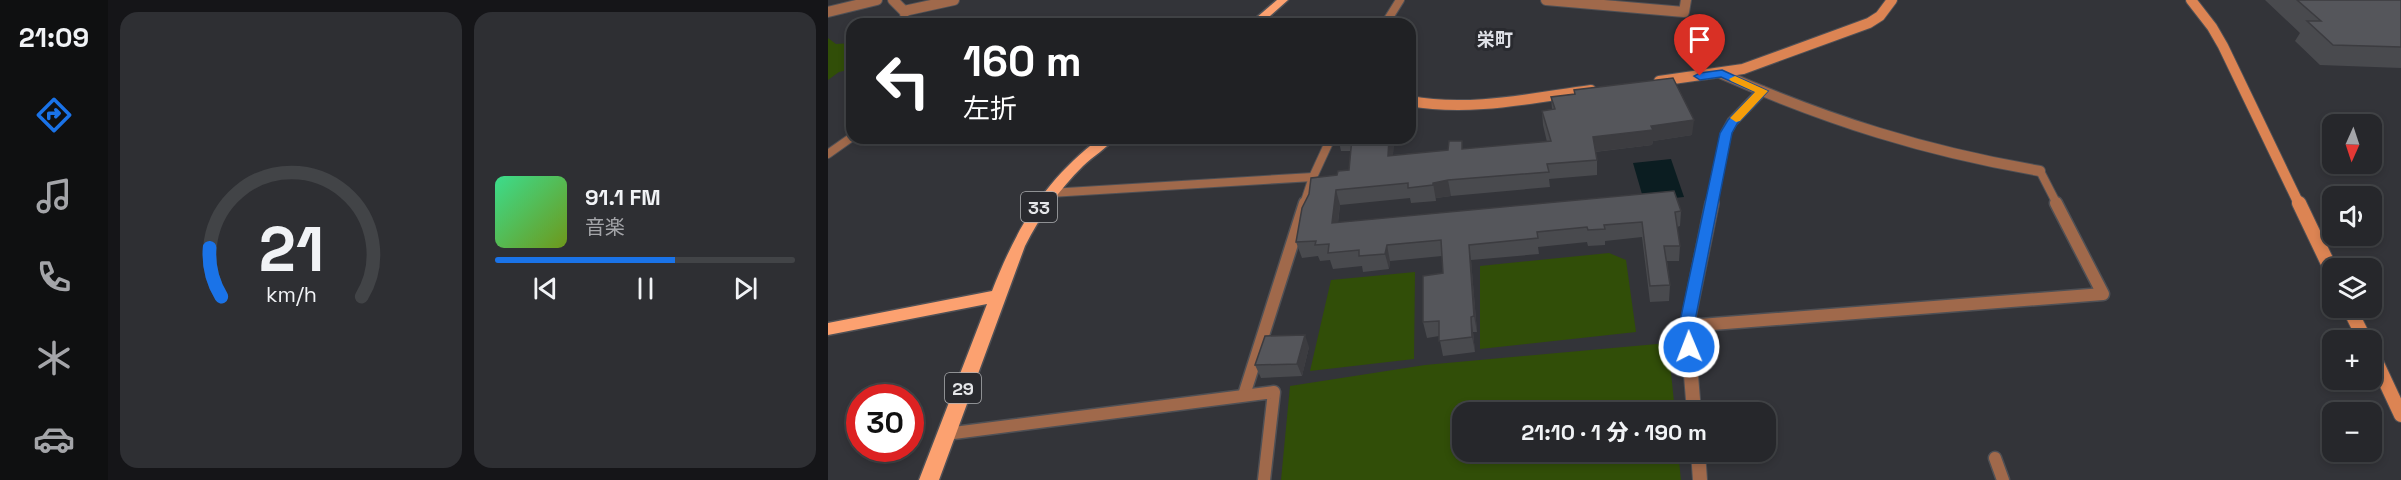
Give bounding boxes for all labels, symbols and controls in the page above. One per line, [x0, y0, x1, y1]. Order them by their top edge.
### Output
pin [1674, 14, 1725, 76]
text: 21:09 [19, 20, 89, 55]
icon: arrive [1683, 23, 1716, 56]
district label: 栄町 [1477, 28, 1513, 51]
text: 160 m [963, 35, 1082, 88]
icon: left [864, 42, 942, 120]
text: 左折 [963, 91, 1017, 126]
icon: directions [33, 94, 75, 136]
north arrow [2322, 114, 2382, 174]
map controls [2322, 114, 2382, 462]
icon: music [33, 175, 75, 217]
text: 91.1 FM [585, 183, 661, 211]
button: sound [2322, 186, 2382, 246]
road number: 33 [1021, 192, 1057, 222]
text: 21 [258, 210, 324, 289]
text: 音楽 [585, 214, 625, 240]
icon: phone [33, 256, 75, 298]
button: layers [2322, 258, 2382, 318]
icon: previous [529, 272, 562, 305]
icon: pause [629, 272, 662, 305]
icon: next [729, 272, 762, 305]
text: km/h [265, 281, 317, 308]
position arrow [1657, 315, 1721, 379]
button: + [2322, 330, 2382, 390]
icon: climate [33, 337, 75, 379]
road number: 29 [945, 373, 981, 403]
speed limit sign: 30 [846, 384, 924, 462]
button: − [2322, 402, 2382, 462]
icon: car [33, 418, 75, 460]
text: 21:10 · 1 分 · 190 m [1521, 418, 1707, 446]

